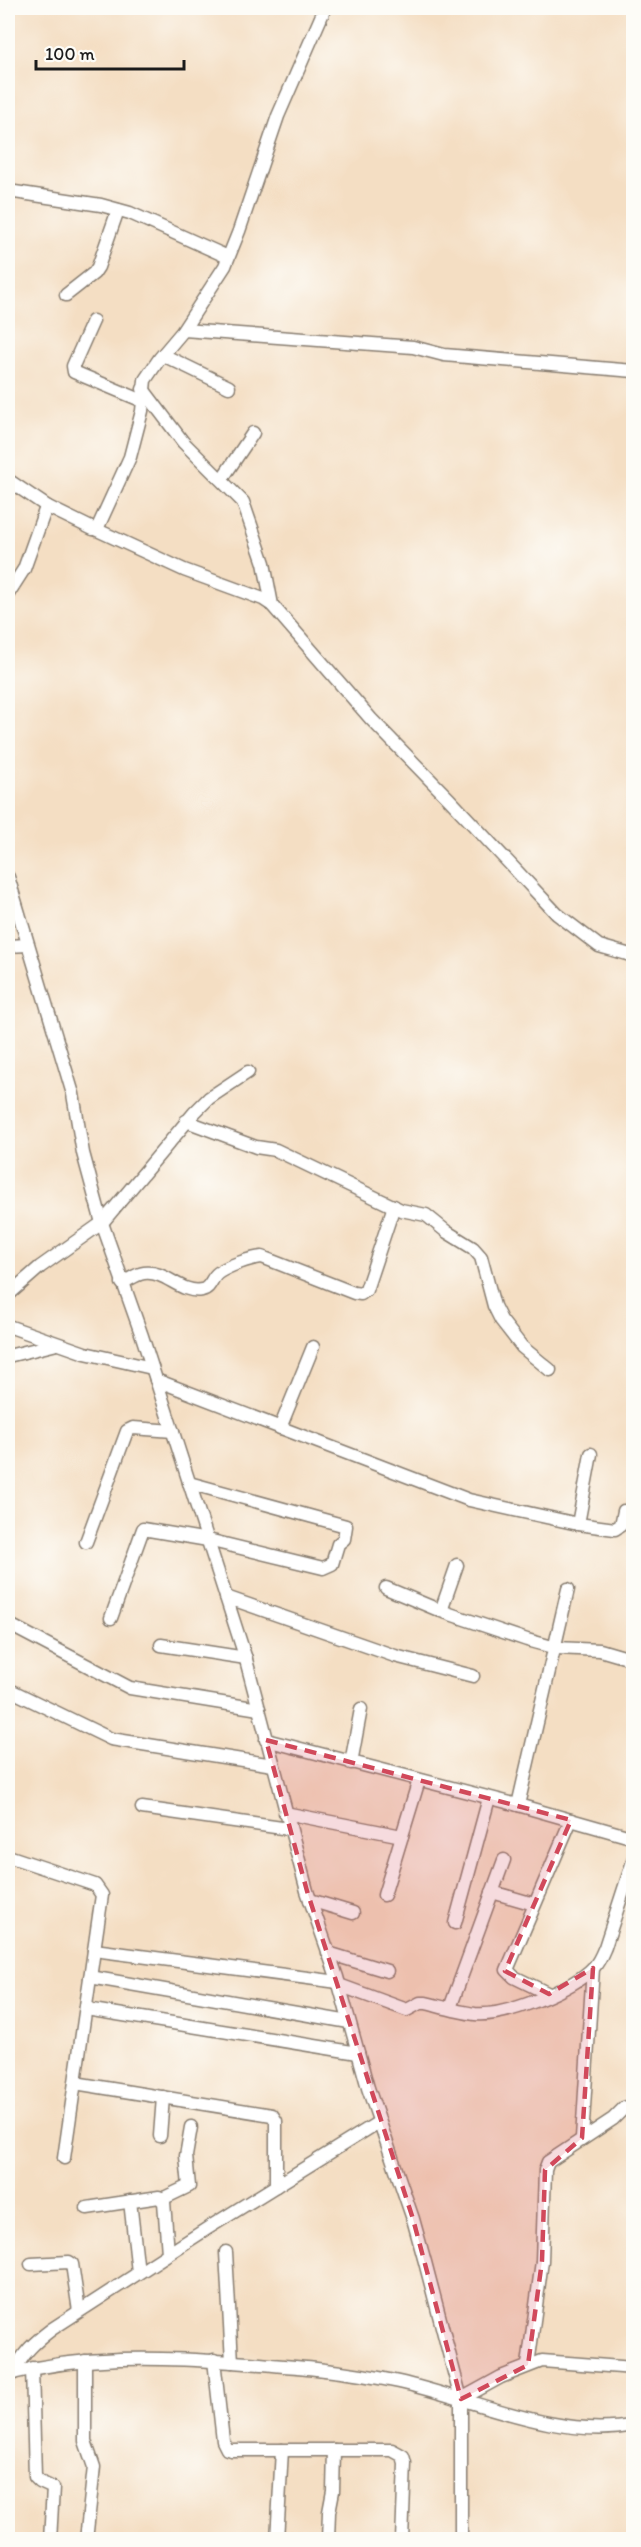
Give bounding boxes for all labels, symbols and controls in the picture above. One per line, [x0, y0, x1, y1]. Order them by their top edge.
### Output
scale bar [36, 33, 184, 71]
text: 100 m [45, 43, 95, 65]

